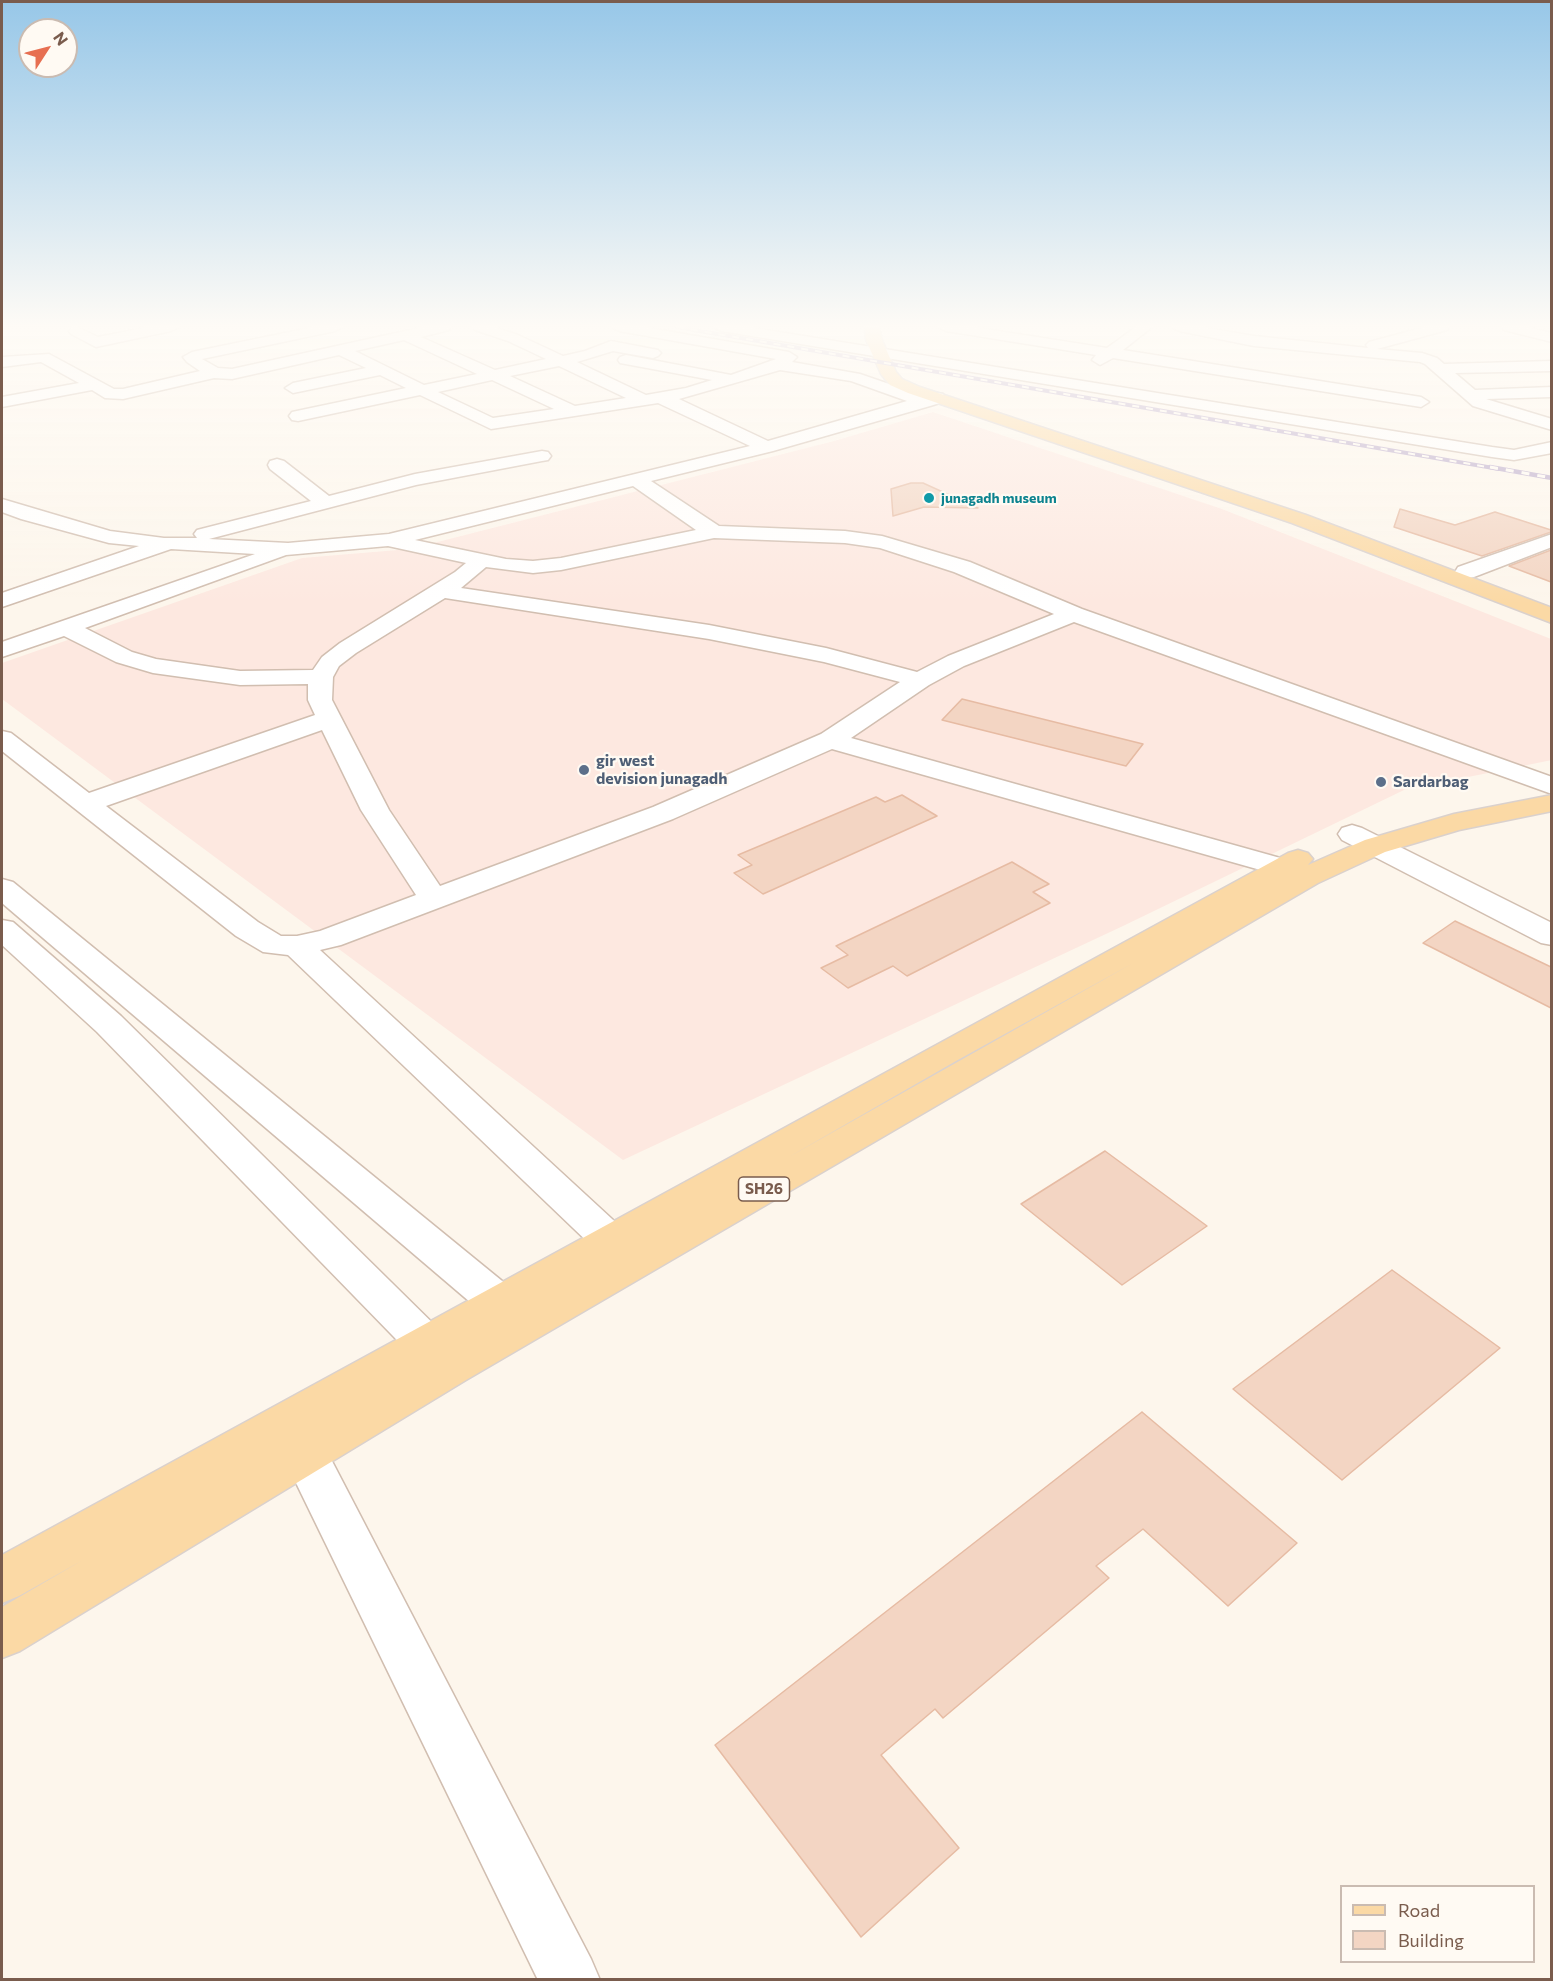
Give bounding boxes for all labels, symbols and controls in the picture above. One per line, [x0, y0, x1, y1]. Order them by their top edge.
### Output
north arrow [18, 18, 78, 78]
text: N [50, 28, 73, 49]
place label: junagadh museum [941, 490, 1057, 506]
marker: junagadh museum [922, 491, 936, 505]
place label: gir west devision junagadh [596, 751, 727, 789]
marker: gir west devision junagadh [577, 763, 591, 777]
place label: Sardarbag [1393, 772, 1469, 792]
marker: Sardarbag [1374, 775, 1388, 789]
road number: SH26 [738, 1177, 789, 1201]
legend [1340, 1885, 1535, 1963]
text: Road [1398, 1899, 1440, 1921]
text: Building [1398, 1929, 1464, 1951]

